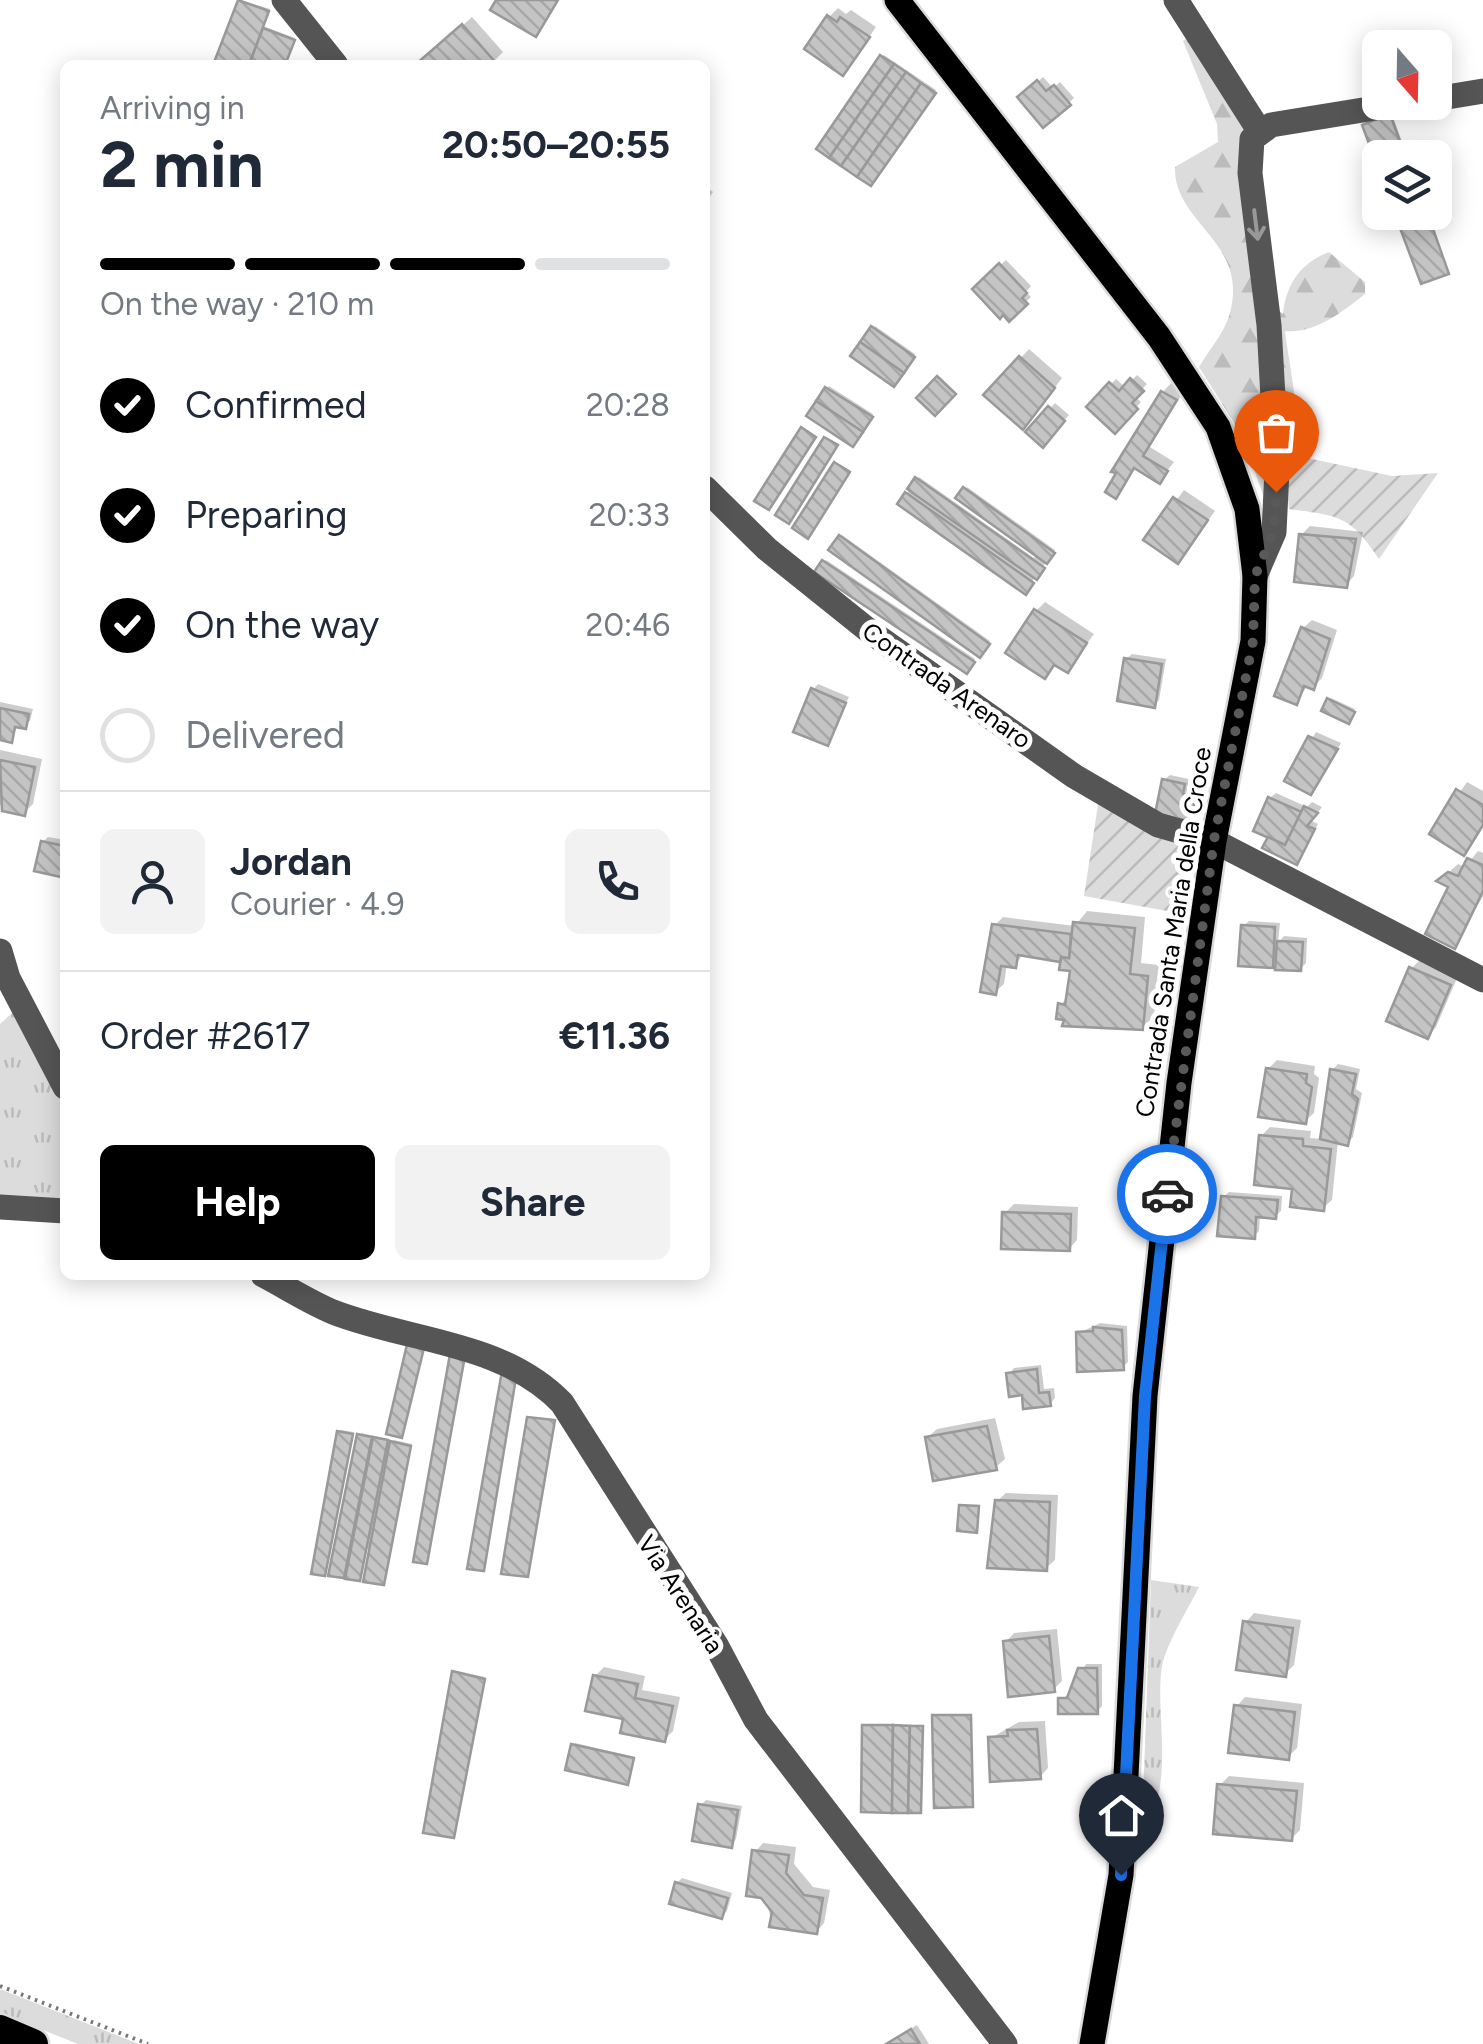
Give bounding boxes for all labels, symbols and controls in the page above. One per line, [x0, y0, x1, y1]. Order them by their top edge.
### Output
north arrow [1362, 30, 1452, 120]
map controls [1362, 30, 1452, 230]
text: Arriving in [100, 89, 245, 127]
text: 20:50–20:55 [442, 122, 670, 168]
text: 2 min [100, 125, 264, 203]
button: layers [1362, 140, 1452, 230]
one-way arrow [1247, 208, 1266, 241]
text: On the way · 210 m [100, 285, 374, 323]
icon: check [100, 378, 155, 433]
text: Confirmed [185, 382, 367, 428]
text: 20:28 [586, 386, 670, 424]
pin [1234, 390, 1319, 493]
icon: bag [1249, 405, 1304, 460]
icon: check [100, 488, 155, 543]
text: Preparing [185, 492, 347, 538]
text: 20:33 [589, 496, 670, 534]
icon: check [100, 598, 155, 653]
text: On the way [185, 602, 379, 648]
text: 20:46 [586, 606, 670, 644]
street label: Contrada Arenaro [857, 616, 1037, 754]
text: Delivered [185, 712, 345, 758]
street label: Contrada Santa Maria della Croce [1129, 745, 1217, 1119]
button: person [100, 829, 205, 934]
button: phone [565, 829, 670, 934]
text: Jordan [230, 839, 352, 885]
text: Courier · 4.9 [230, 885, 405, 923]
text: Order #2617 [100, 1013, 310, 1059]
text: €11.36 [559, 1013, 670, 1059]
courier [1117, 1144, 1217, 1244]
button: Help [100, 1145, 375, 1260]
button: Share [395, 1145, 670, 1260]
icon: car [1140, 1167, 1195, 1222]
street label: Via Arenaria [632, 1529, 730, 1659]
pin [1079, 1773, 1164, 1876]
icon: home [1094, 1788, 1149, 1843]

